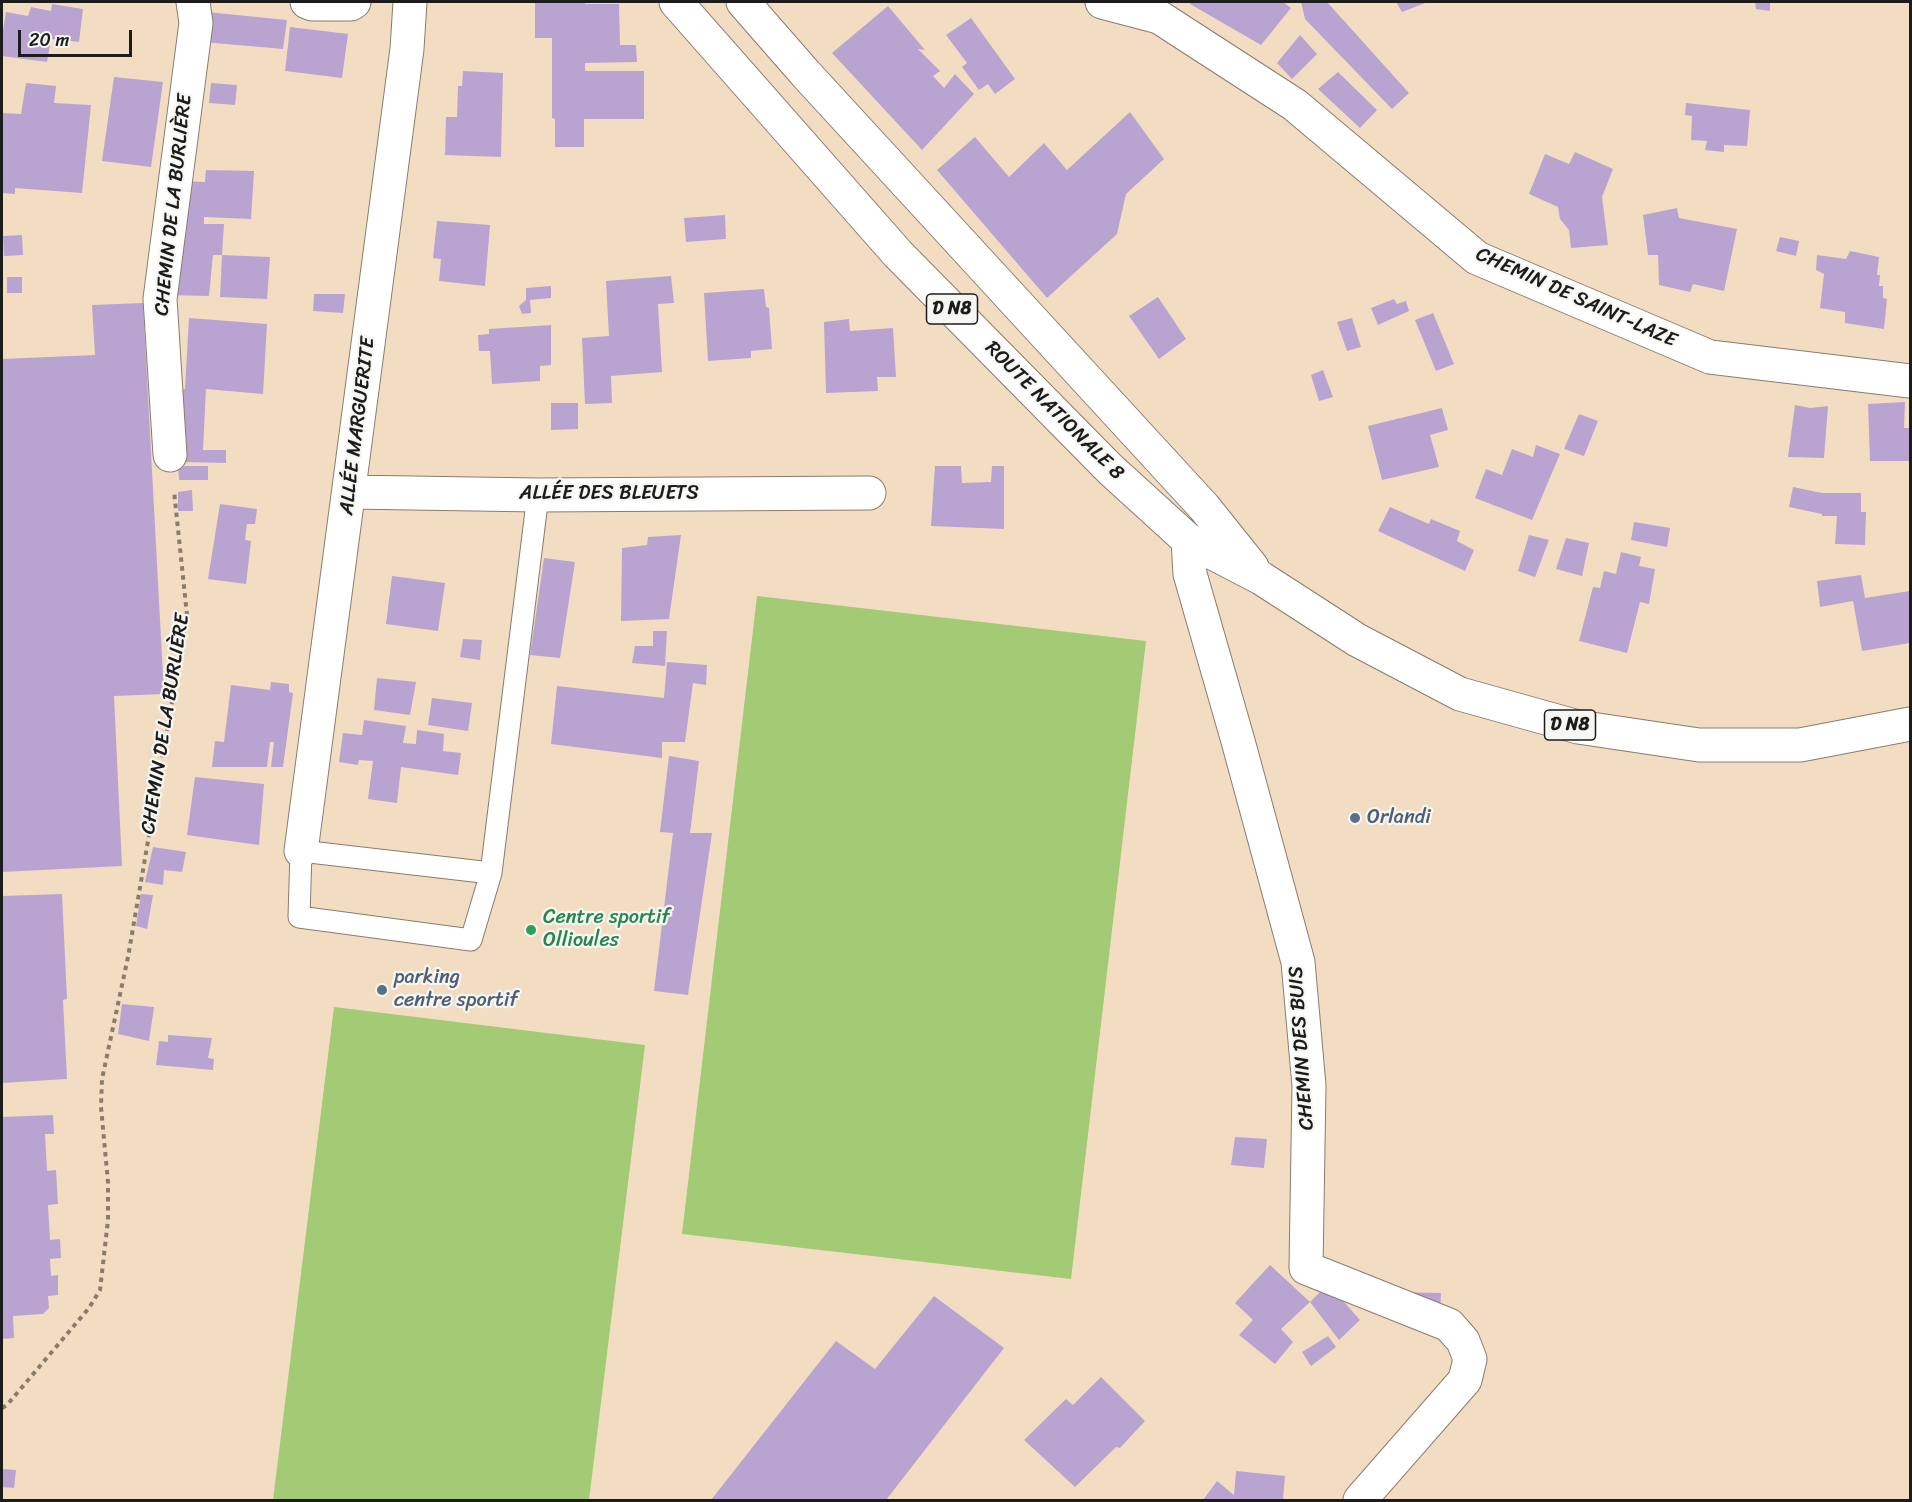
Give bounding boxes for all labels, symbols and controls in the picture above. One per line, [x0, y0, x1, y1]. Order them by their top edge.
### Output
scale bar [21, 18, 135, 56]
text: 20 m [29, 24, 69, 56]
street label: CHEMIN DE LA BURLIÈRE [150, 93, 198, 317]
street label: CHEMIN DE SAINT-LAZE [1472, 243, 1680, 353]
road number: D N8 [926, 294, 978, 324]
street label: ALLÉE MARGUERITE [335, 336, 381, 516]
street label: ROUTE NATIONALE 8 [980, 337, 1128, 485]
street label: ALLÉE DES BLEUETS [519, 482, 699, 506]
street label: CHEMIN DE LA BURLIÈRE [137, 612, 195, 836]
road number: D N8 [1544, 710, 1596, 740]
place label: Orlandi [1367, 806, 1431, 830]
marker: Orlandi [1348, 811, 1362, 825]
place label: Centre sportif Ollioules [543, 906, 670, 953]
marker: Centre sportif Ollioules [524, 923, 538, 937]
street label: CHEMIN DES BUIS [1284, 965, 1320, 1131]
place label: parking centre sportif [394, 966, 518, 1013]
marker: parking centre sportif [375, 983, 389, 997]

